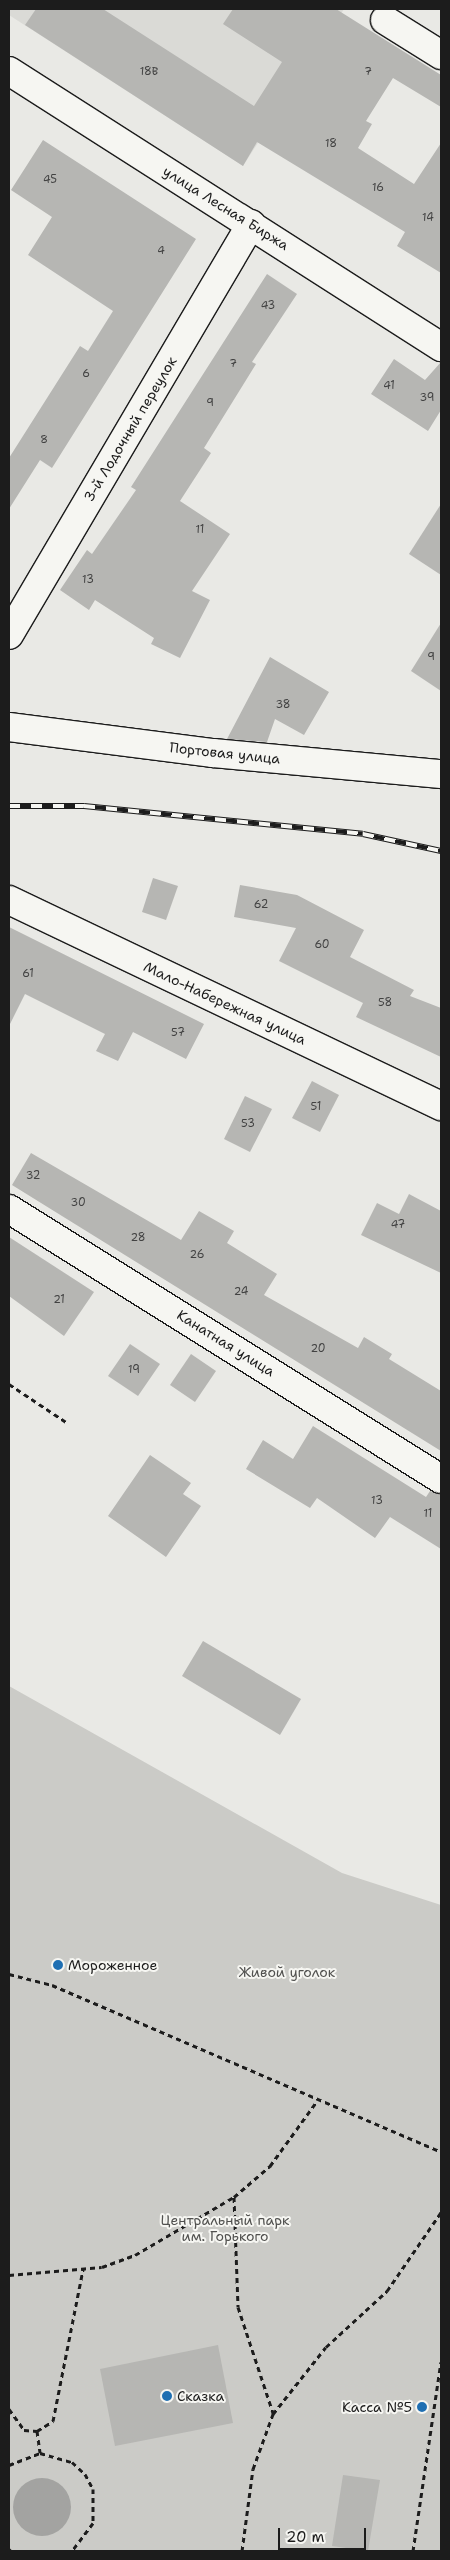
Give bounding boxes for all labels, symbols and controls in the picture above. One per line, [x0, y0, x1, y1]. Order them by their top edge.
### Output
house number: 18В [140, 65, 158, 79]
house number: 7 [364, 65, 372, 79]
house number: 18 [325, 137, 337, 151]
street label: улица Лесная Биржа [160, 162, 292, 254]
house number: 45 [43, 173, 57, 187]
house number: 16 [372, 181, 384, 195]
house number: 14 [422, 211, 434, 225]
house number: 4 [157, 244, 165, 258]
house number: 43 [261, 299, 275, 313]
street label: 3-й Лодочный переулок [80, 353, 180, 505]
house number: 7 [229, 357, 237, 371]
house number: 6 [82, 367, 90, 381]
house number: 41 [383, 379, 395, 393]
house number: 39 [420, 391, 434, 405]
house number: 9 [206, 396, 214, 410]
house number: 8 [40, 433, 48, 447]
house number: 11 [196, 523, 204, 537]
house number: 13 [82, 573, 94, 587]
house number: 9 [427, 650, 435, 664]
house number: 38 [275, 698, 291, 712]
street label: Портовая улица [169, 739, 281, 767]
house number: 62 [254, 898, 268, 912]
house number: 60 [314, 938, 330, 952]
street label: Мало-Набережная улица [141, 958, 309, 1048]
house number: 61 [22, 967, 34, 981]
house number: 58 [378, 996, 392, 1010]
house number: 57 [171, 1026, 185, 1040]
house number: 51 [311, 1100, 321, 1114]
house number: 53 [241, 1117, 255, 1131]
house number: 32 [26, 1169, 40, 1183]
house number: 30 [70, 1196, 86, 1210]
house number: 47 [391, 1218, 405, 1232]
house number: 28 [130, 1231, 146, 1245]
house number: 26 [190, 1248, 204, 1262]
house number: 24 [234, 1285, 248, 1299]
house number: 21 [53, 1293, 65, 1307]
street label: Канатная улица [174, 1306, 278, 1380]
house number: 20 [310, 1342, 326, 1356]
house number: 19 [128, 1363, 140, 1377]
house number: 13 [371, 1494, 383, 1508]
house number: 11 [424, 1507, 432, 1521]
place label: Мороженное [68, 1957, 157, 1973]
marker: Мороженное [52, 1959, 64, 1971]
park label: Живой уголок [239, 1964, 335, 1980]
park label: Центральный парк им. Горького [161, 2212, 289, 2244]
place label: Сказка [177, 2388, 224, 2404]
marker: Сказка [161, 2390, 173, 2402]
place label: Касса №5 [342, 2399, 412, 2415]
marker: Касса №5 [416, 2401, 428, 2413]
scale bar [280, 2518, 368, 2550]
text: 20 m [286, 2527, 325, 2547]

